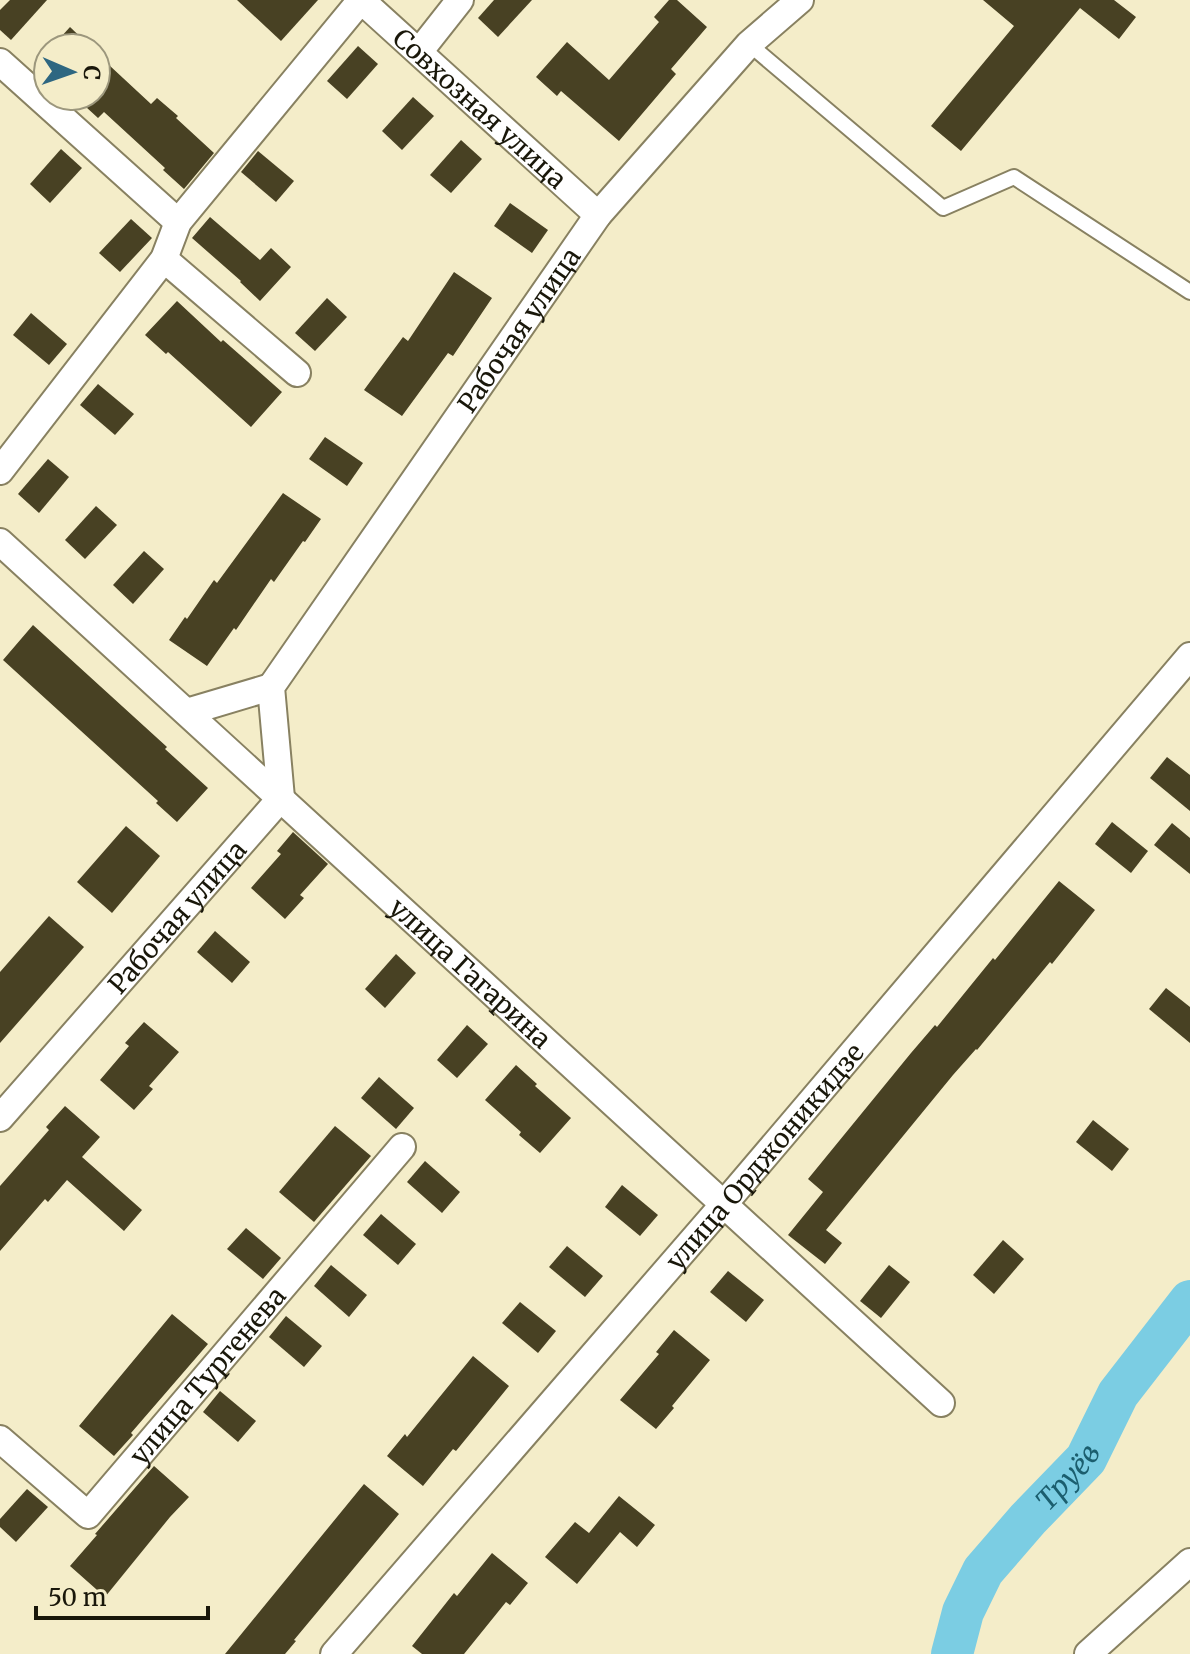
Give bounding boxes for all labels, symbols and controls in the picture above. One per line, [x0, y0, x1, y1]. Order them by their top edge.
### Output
street label: Совхозная улица [386, 21, 574, 195]
north arrow [32, 32, 112, 112]
text: С [78, 65, 106, 80]
street label: Рабочая улица [450, 241, 587, 418]
street label: Рабочая улица [101, 833, 253, 1000]
street label: улица Гагарина [383, 890, 558, 1055]
street label: улица Орджоникидзе [658, 1036, 870, 1276]
street label: улица Тургенева [122, 1280, 292, 1471]
water label: Труёв [1028, 1438, 1108, 1518]
scale bar [36, 1570, 208, 1620]
text: 50 m [48, 1582, 107, 1613]

